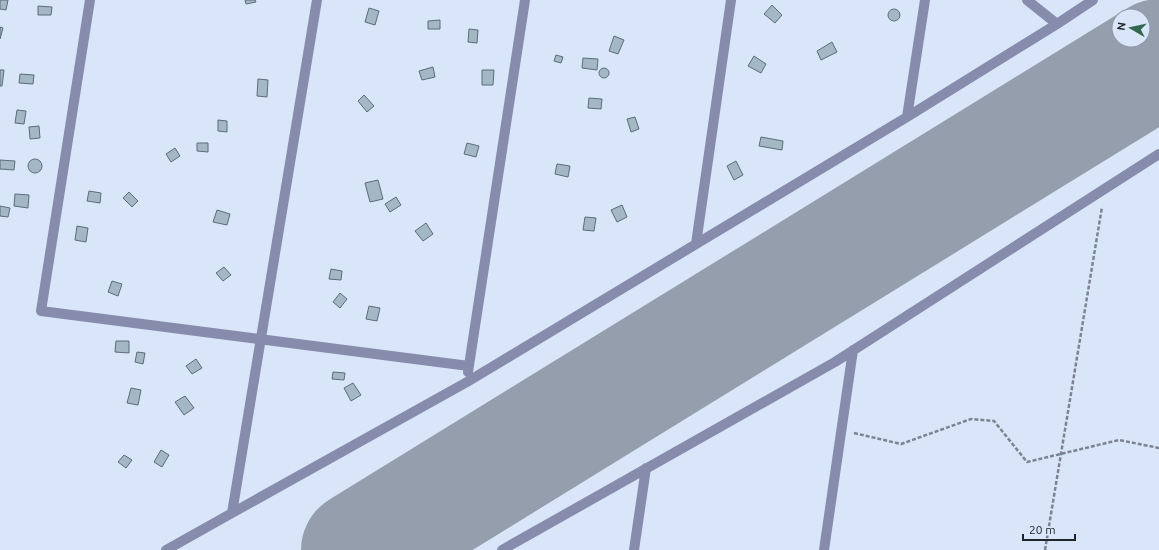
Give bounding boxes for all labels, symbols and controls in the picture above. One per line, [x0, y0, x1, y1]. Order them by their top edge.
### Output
north arrow [1111, 8, 1151, 48]
text: N [1115, 21, 1128, 31]
scale bar [1023, 516, 1075, 542]
text: 20 m [1029, 523, 1056, 536]

